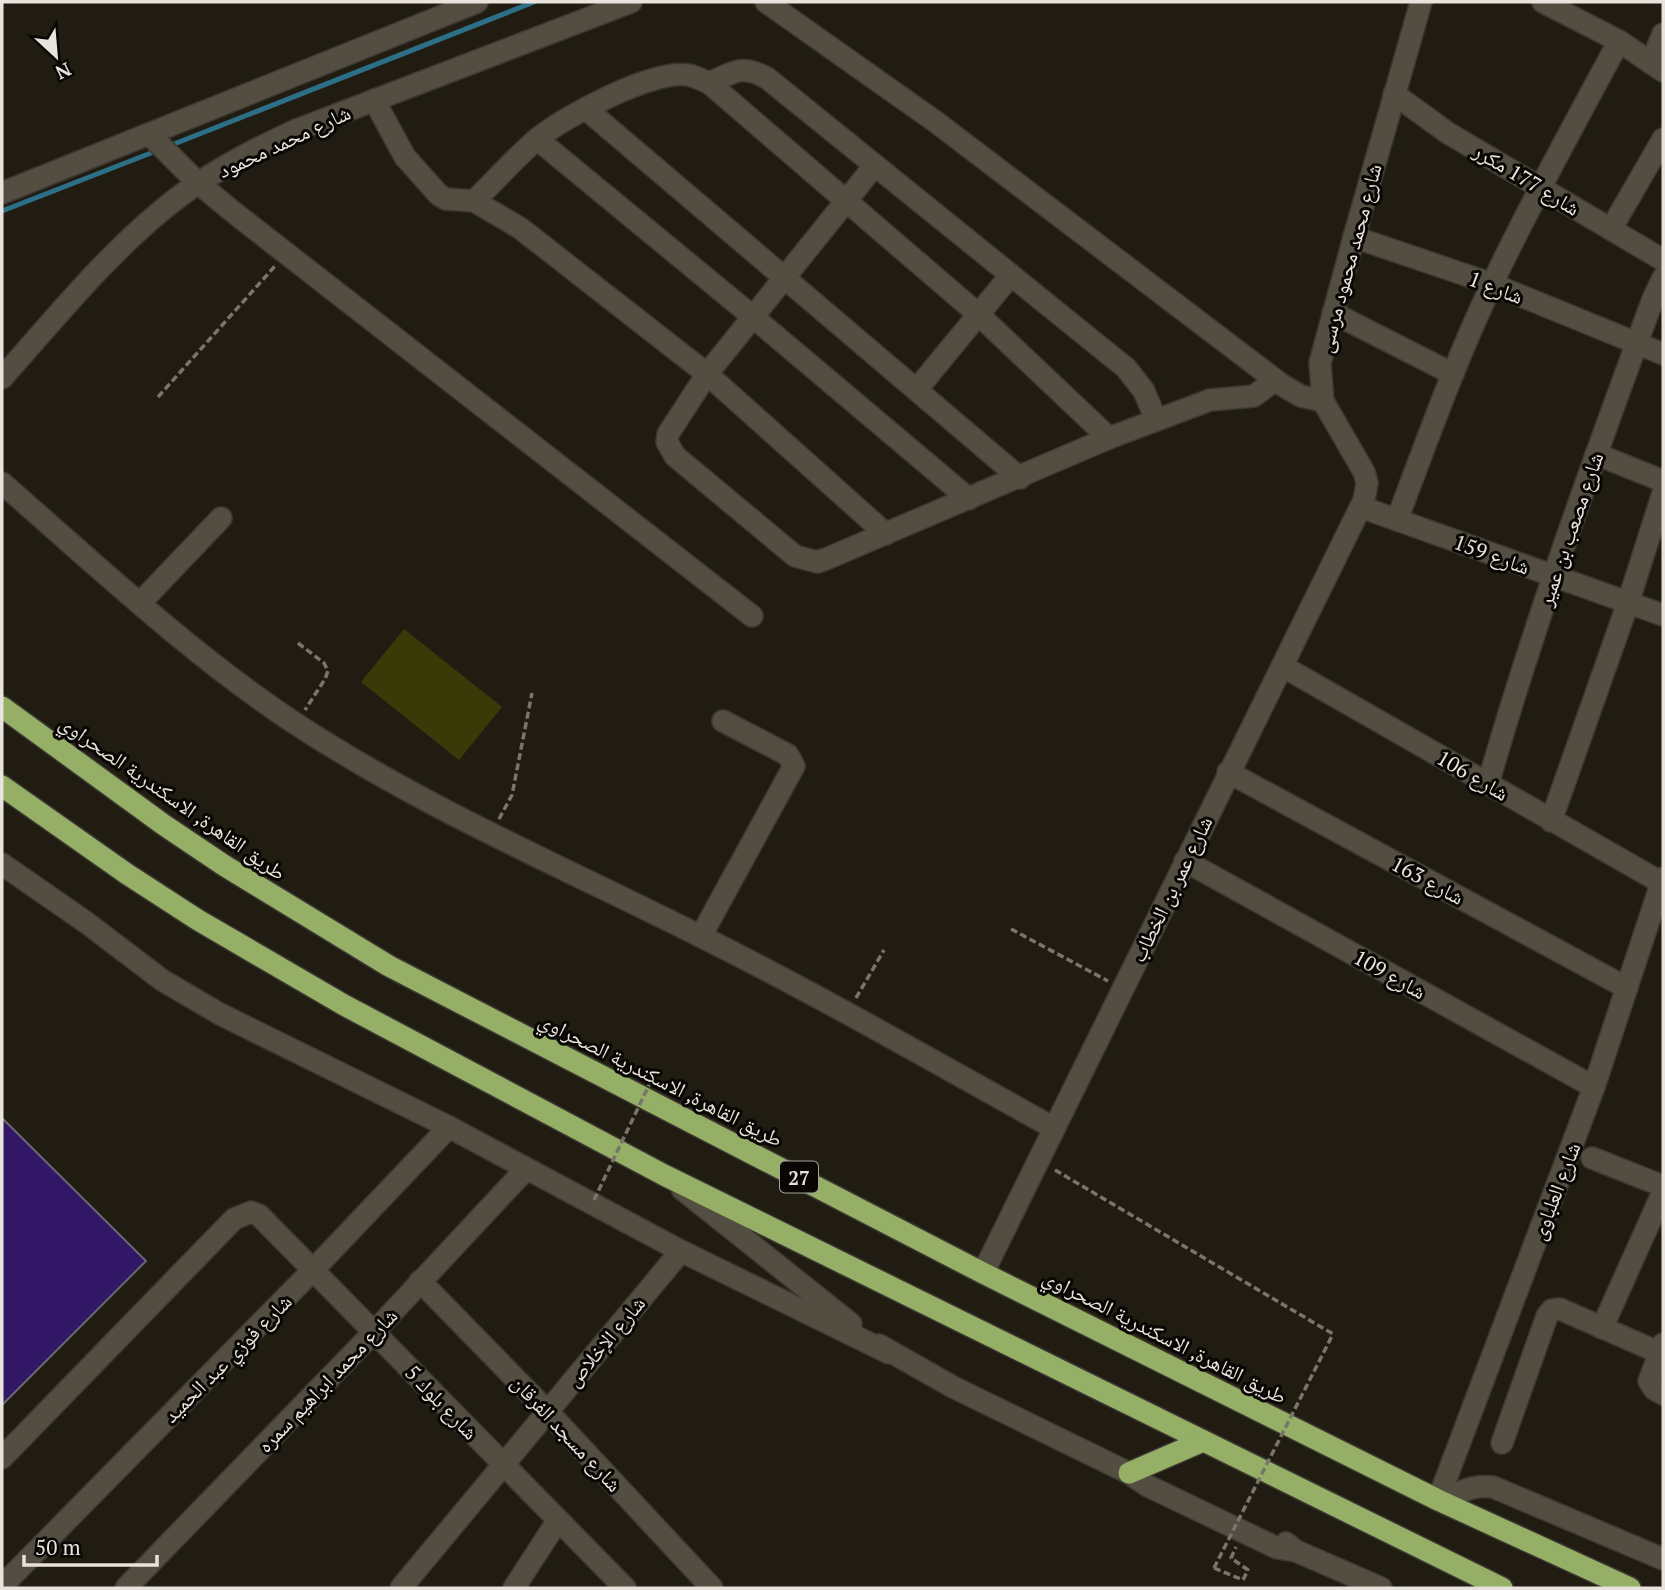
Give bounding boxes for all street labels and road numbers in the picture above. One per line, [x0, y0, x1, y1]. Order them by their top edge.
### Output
street label: شارع محمد محمود [213, 98, 355, 184]
street label: شارع 177 مكرر [1468, 136, 1585, 222]
street label: شارع محمد محمود مرسى [1310, 160, 1388, 356]
street label: شارع 1 [1465, 264, 1527, 310]
street label: شارع مصعب بن عمير [1530, 449, 1609, 610]
street label: شارع 159 [1450, 527, 1534, 581]
street label: طريق القاهرة, الاسكندرية الصحراوي [52, 708, 292, 889]
street label: شارع 106 [1432, 743, 1514, 807]
street label: شارع عمر بن الخطاب [1124, 811, 1218, 967]
street label: شارع 163 [1387, 849, 1469, 911]
street label: شارع 109 [1349, 943, 1431, 1005]
street label: طريق القاهرة, الاسكندرية الصحراوي [533, 1005, 788, 1156]
street label: شارع العلباوى [1524, 1138, 1586, 1244]
road number: 27 [780, 1162, 818, 1192]
street label: طريق القاهرة, الاسكندرية الصحراوي [1037, 1262, 1292, 1413]
street label: شارع فوزي عبد الحميد [157, 1288, 300, 1431]
street label: شارع الإخلاص [559, 1290, 651, 1392]
street label: شارع محمد ابراهيم سمره [251, 1302, 404, 1459]
street label: شارع بلوك 5 [399, 1359, 485, 1445]
street label: شارع مسجد الفرقان [506, 1369, 628, 1497]

